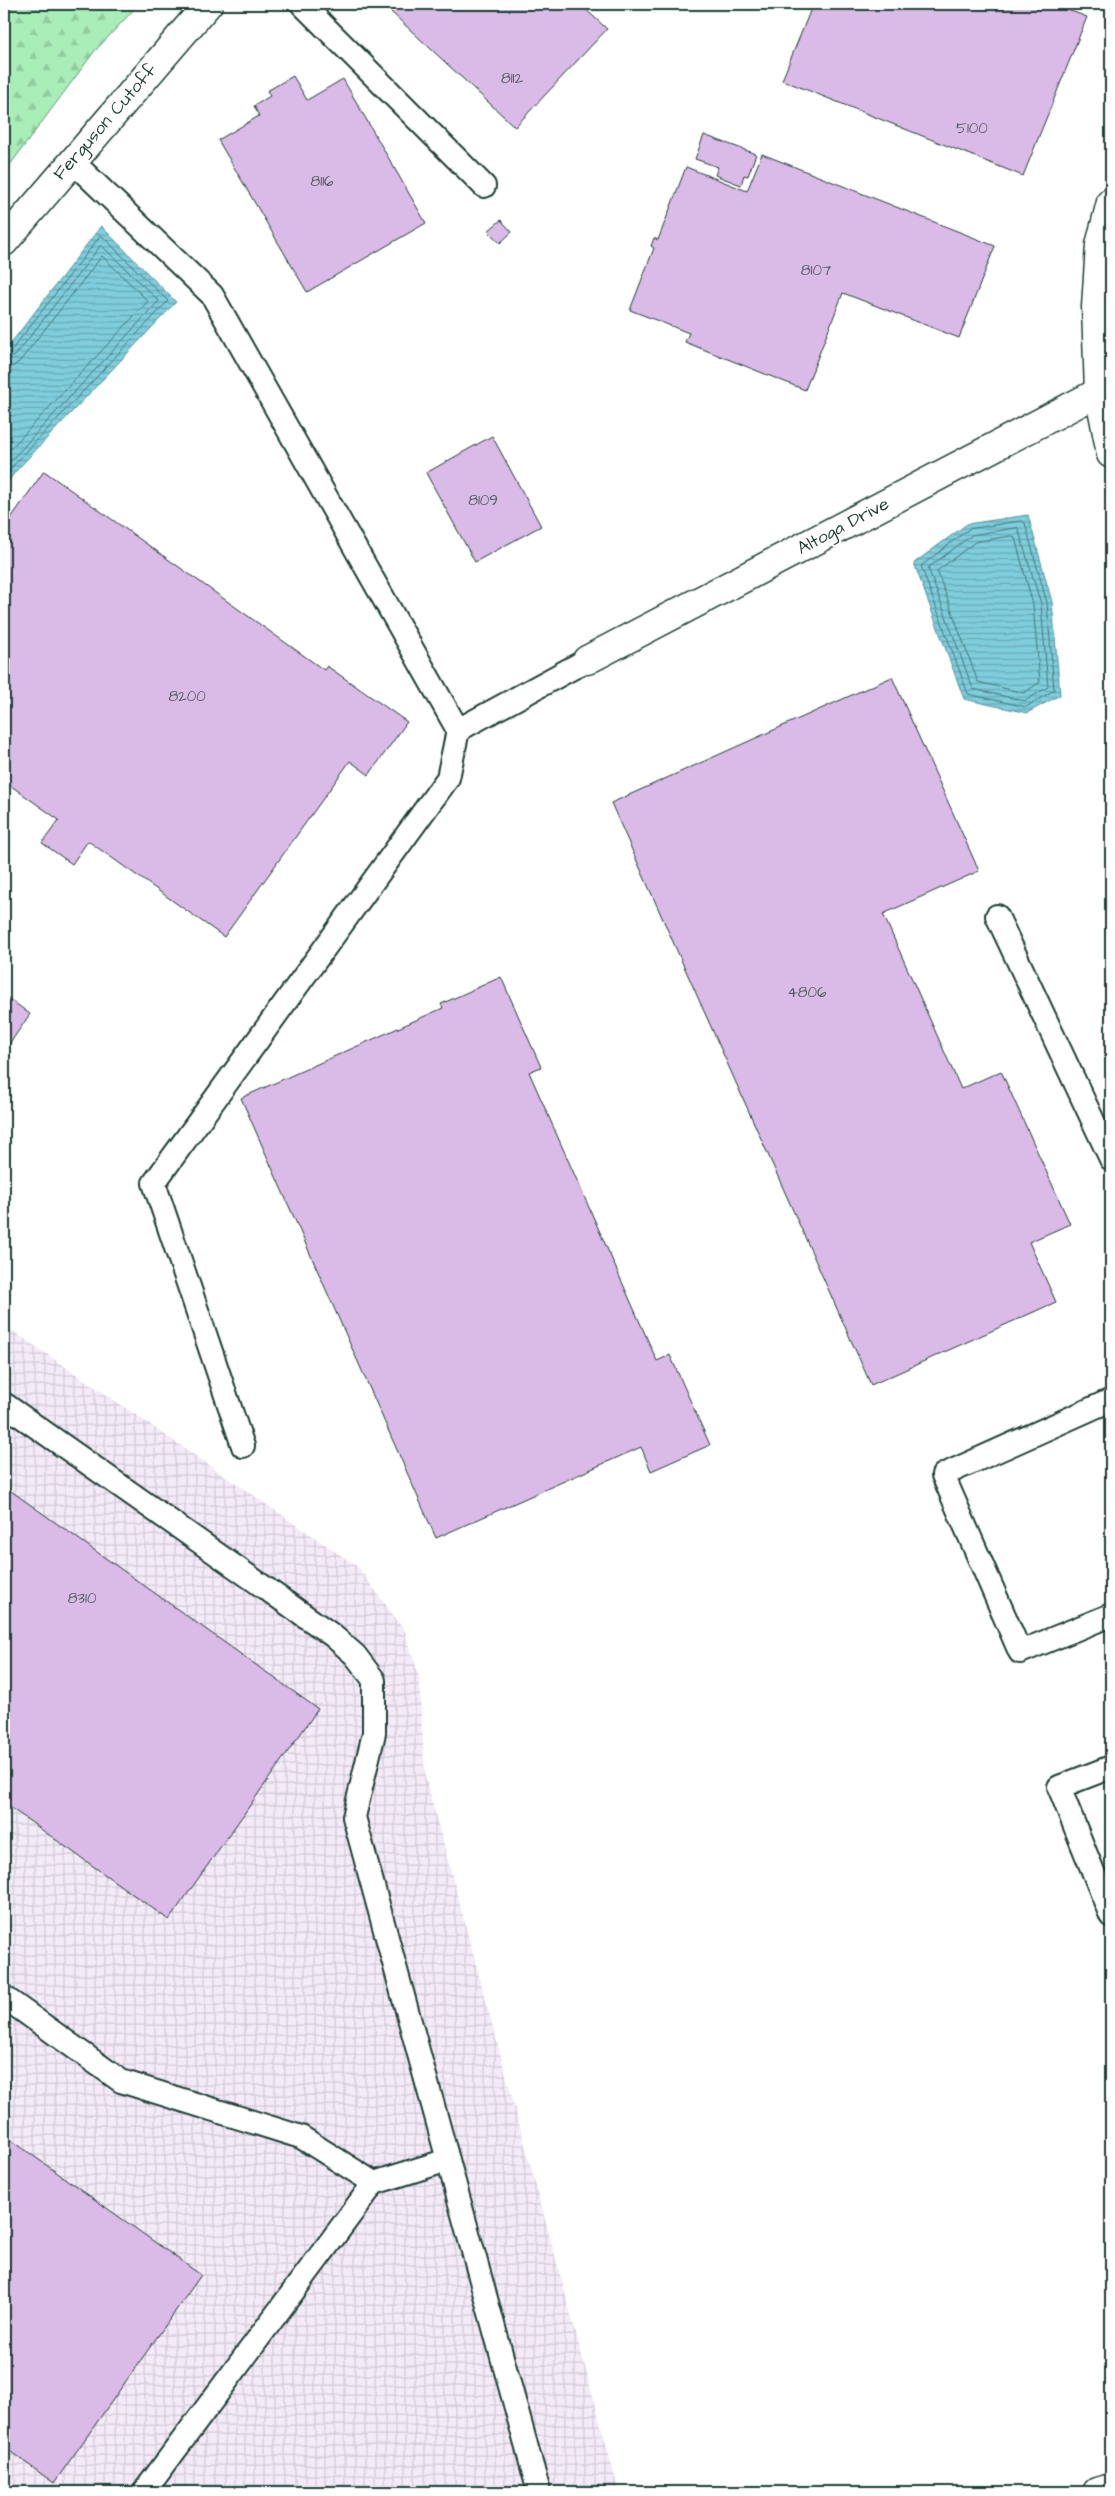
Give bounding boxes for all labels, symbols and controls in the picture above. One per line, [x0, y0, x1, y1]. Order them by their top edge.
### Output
street label: Ferguson Cutoff [47, 58, 163, 186]
house number: 8112 [501, 68, 523, 89]
house number: 5100 [956, 118, 988, 139]
house number: 8116 [311, 171, 334, 192]
house number: 8107 [801, 260, 831, 281]
house number: 8109 [468, 490, 498, 511]
street label: Altoga Drive [793, 491, 894, 562]
house number: 8200 [168, 686, 206, 707]
house number: 4806 [788, 982, 827, 1003]
house number: 8310 [68, 1588, 97, 1609]

